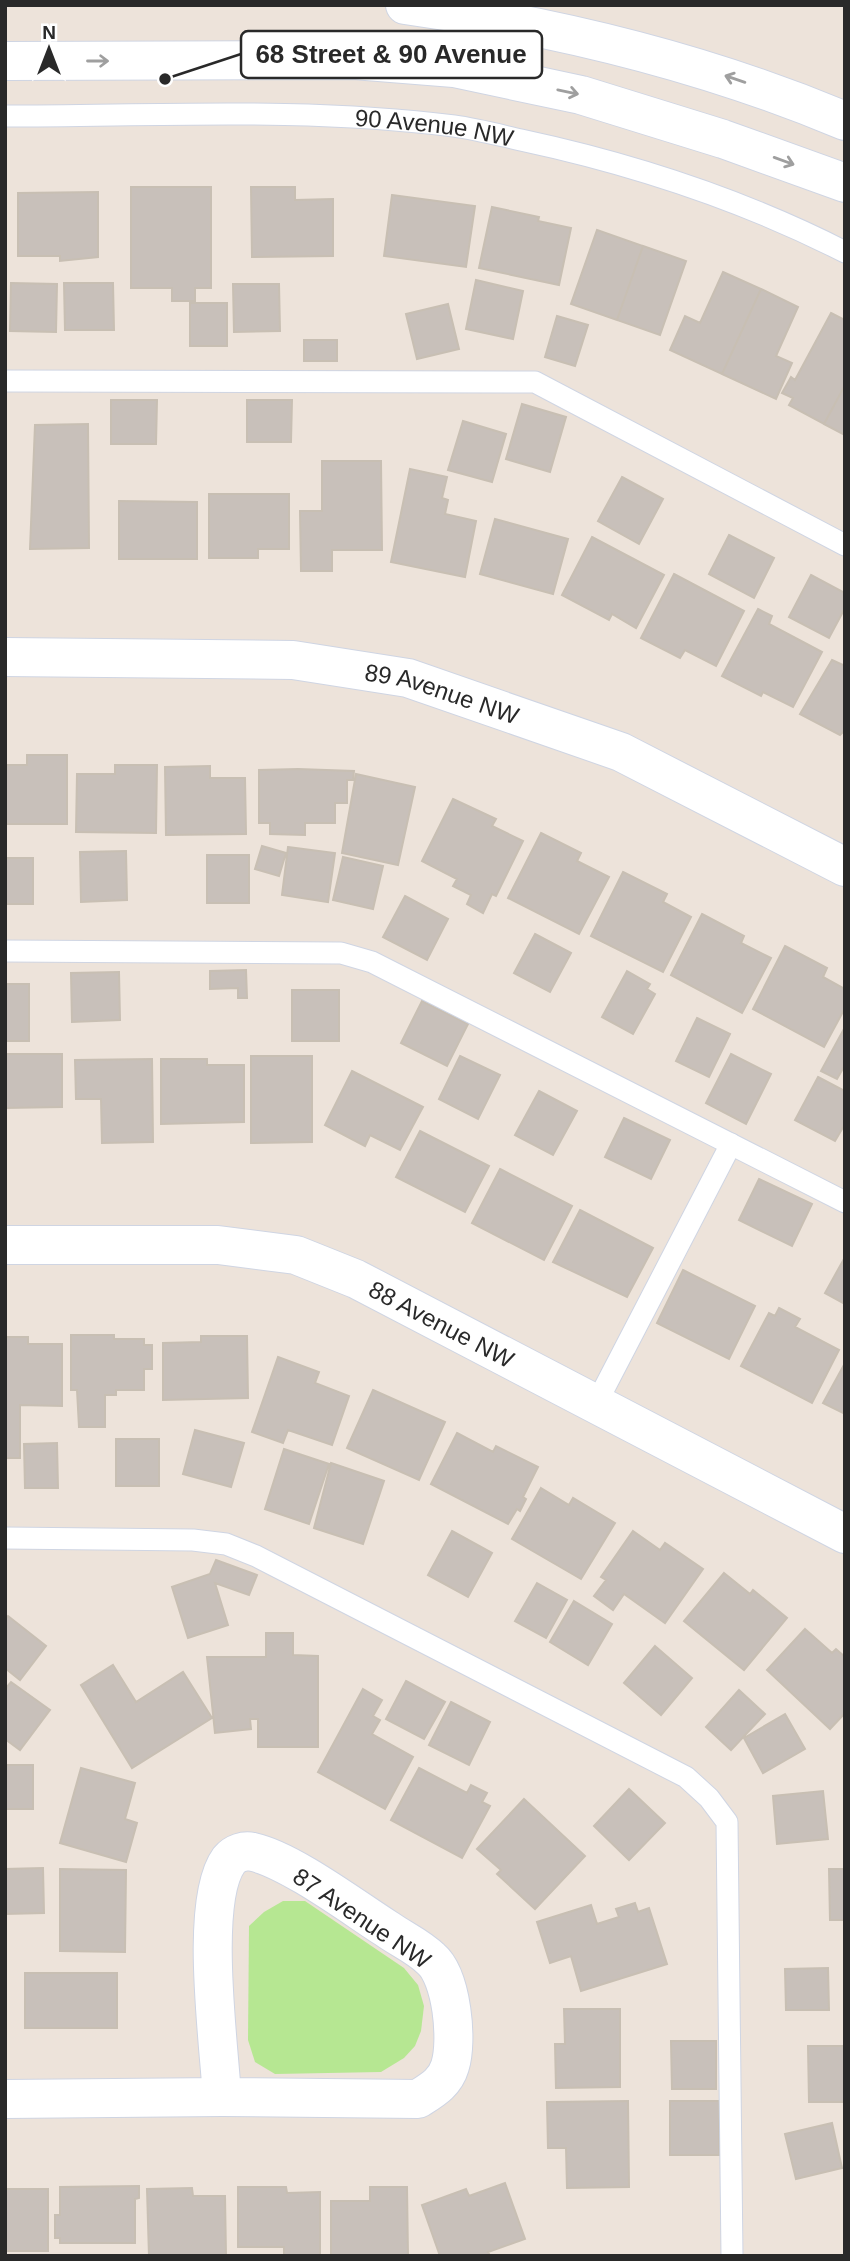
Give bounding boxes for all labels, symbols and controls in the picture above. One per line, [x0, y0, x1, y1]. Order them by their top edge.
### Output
north arrow [14, 14, 84, 84]
text: N [42, 22, 56, 43]
callout: 68 Street & 90 Avenue [241, 31, 542, 78]
text: 68 Street & 90 Avenue [255, 39, 527, 69]
one-way arrow [86, 54, 109, 68]
one-way arrow [725, 72, 747, 84]
one-way arrow [556, 86, 579, 100]
street label: 90 Avenue NW [354, 104, 517, 151]
one-way arrow [773, 156, 795, 168]
street label: 89 Avenue NW [363, 658, 523, 729]
street label: 88 Avenue NW [365, 1275, 519, 1373]
street label: 87 Avenue NW [288, 1862, 436, 1974]

